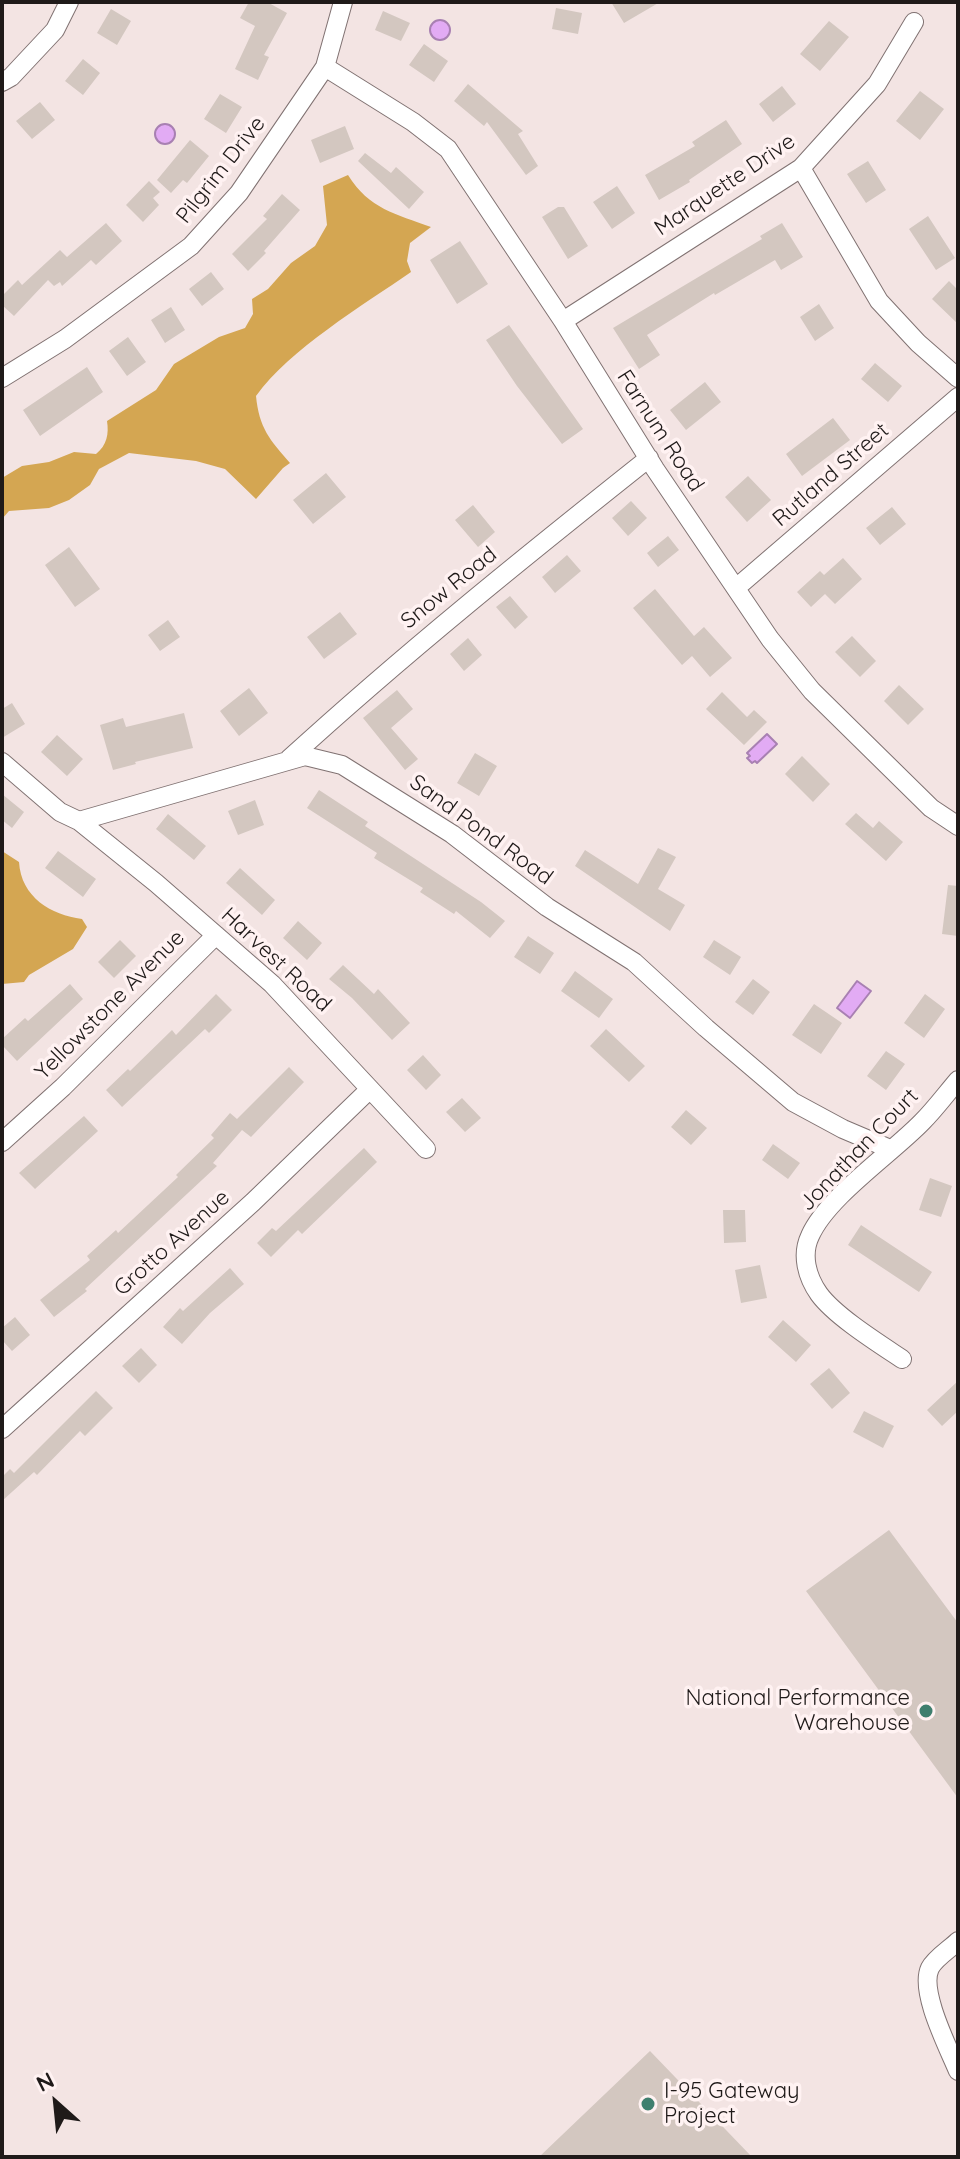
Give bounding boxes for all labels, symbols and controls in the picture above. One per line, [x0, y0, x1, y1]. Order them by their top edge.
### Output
street label: Pilgrim Drive [171, 111, 271, 229]
street label: Marquette Drive [650, 128, 800, 242]
street label: Farnum Road [611, 365, 709, 497]
street label: Rutland Street [768, 417, 894, 533]
street label: Snow Road [396, 541, 502, 635]
street label: Sand Pond Road [404, 769, 558, 891]
street label: Harvest Road [215, 902, 337, 1018]
street label: Yellowstone Avenue [30, 925, 190, 1085]
street label: Jonathan Court [794, 1083, 924, 1217]
street label: Grotto Avenue [109, 1184, 235, 1302]
place label: National Performance Warehouse [686, 1685, 910, 1736]
marker: National Performance Warehouse [917, 1702, 935, 1720]
north arrow [16, 2063, 96, 2143]
text: N [32, 2065, 59, 2098]
place label: I-95 Gateway Project [664, 2078, 800, 2130]
marker: I-95 Gateway Project [639, 2095, 657, 2113]

